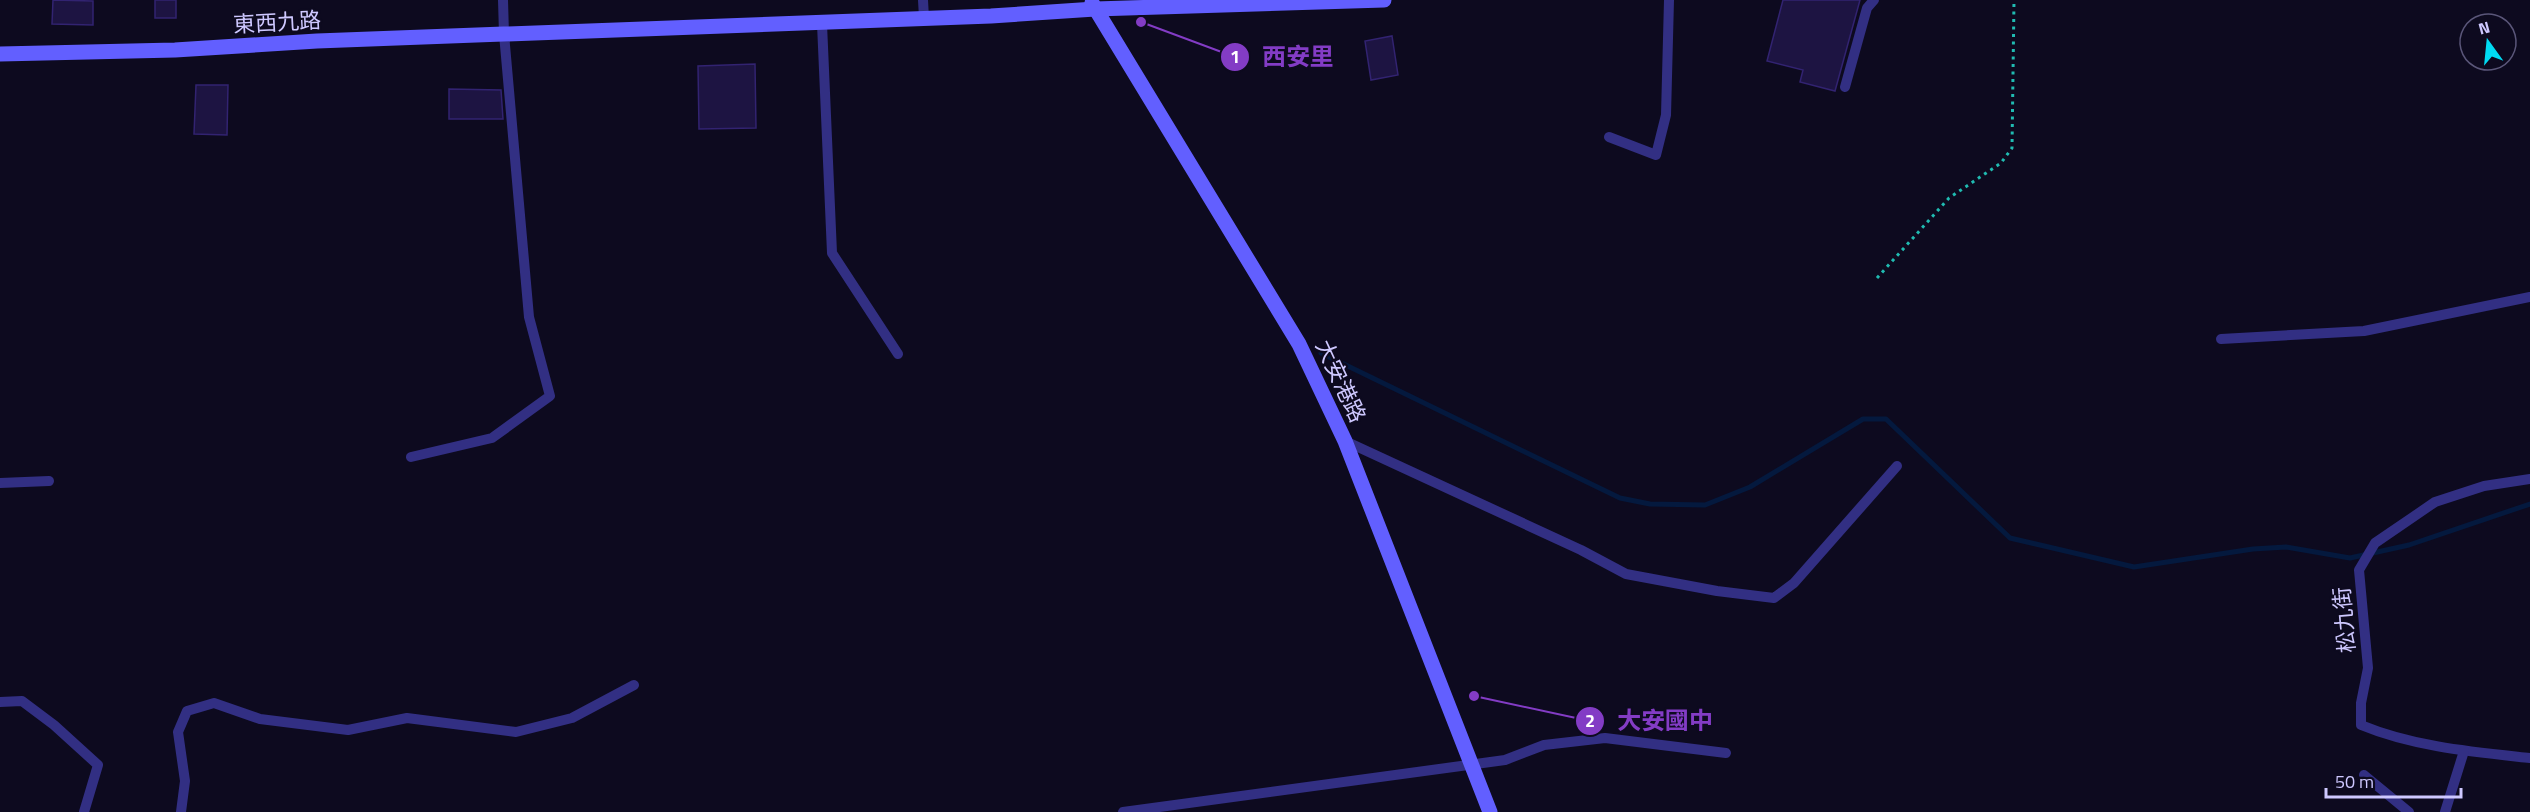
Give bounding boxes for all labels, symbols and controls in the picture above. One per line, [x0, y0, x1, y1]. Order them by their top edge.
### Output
street label: 東西九路 [232, 3, 322, 41]
north arrow [2458, 12, 2518, 72]
text: N [2476, 14, 2493, 41]
callout: 西安里 [1220, 36, 1346, 78]
text: 西安里 [1262, 38, 1334, 74]
text: 1 [1230, 43, 1240, 70]
street label: 大安港路 [1307, 334, 1375, 428]
street label: 松九街 [2324, 586, 2364, 654]
callout: 大安國中 [1575, 700, 1725, 742]
text: 大安國中 [1617, 702, 1713, 738]
text: 2 [1585, 707, 1595, 734]
scale bar [2326, 761, 2461, 799]
text: 50 m [2335, 768, 2374, 795]

